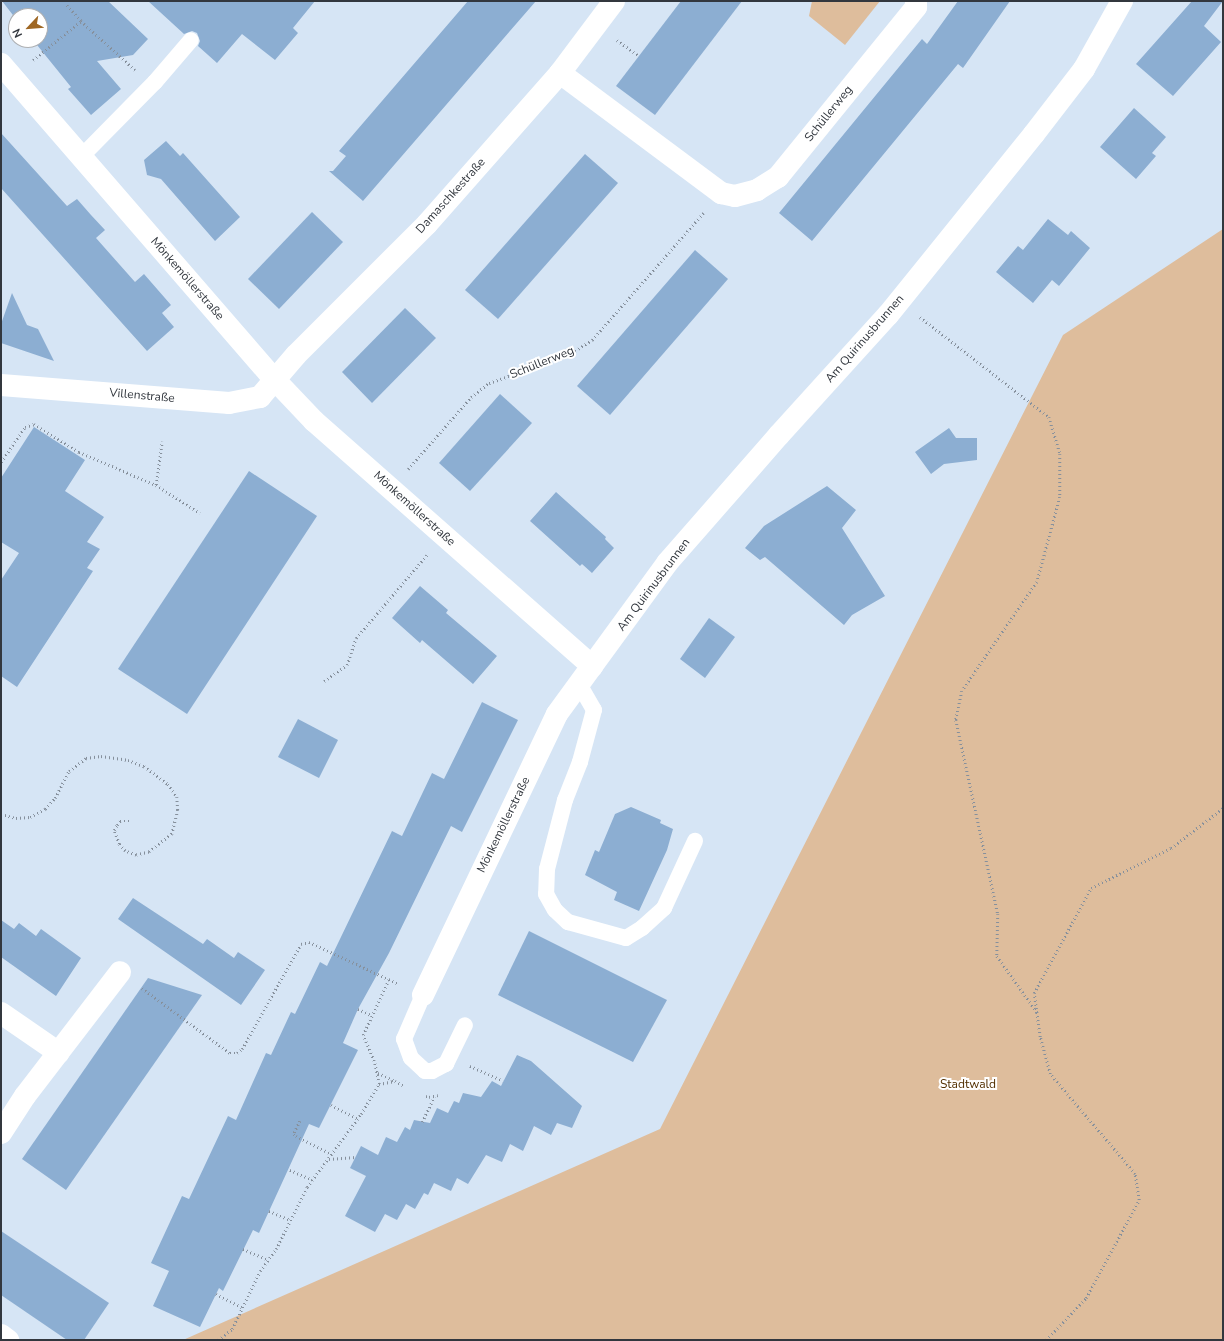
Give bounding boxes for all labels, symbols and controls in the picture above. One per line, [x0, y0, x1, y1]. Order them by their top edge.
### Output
north arrow [8, 8, 48, 48]
text: N [9, 26, 26, 40]
street label: Schüllerweg [802, 83, 856, 145]
street label: Damaschkestraße [413, 155, 489, 237]
street label: Mönkemöllerstraße [147, 235, 227, 323]
street label: Am Quirinusbrunnen [823, 292, 907, 386]
street label: Schüllerweg [508, 344, 576, 382]
street label: Villenstraße [109, 386, 175, 406]
street label: Mönkemöllerstraße [370, 469, 458, 549]
street label: Am Quirinusbrunnen [615, 536, 693, 634]
street label: Mönkemöllerstraße [475, 775, 533, 875]
park label: Stadtwald [940, 1078, 996, 1092]

